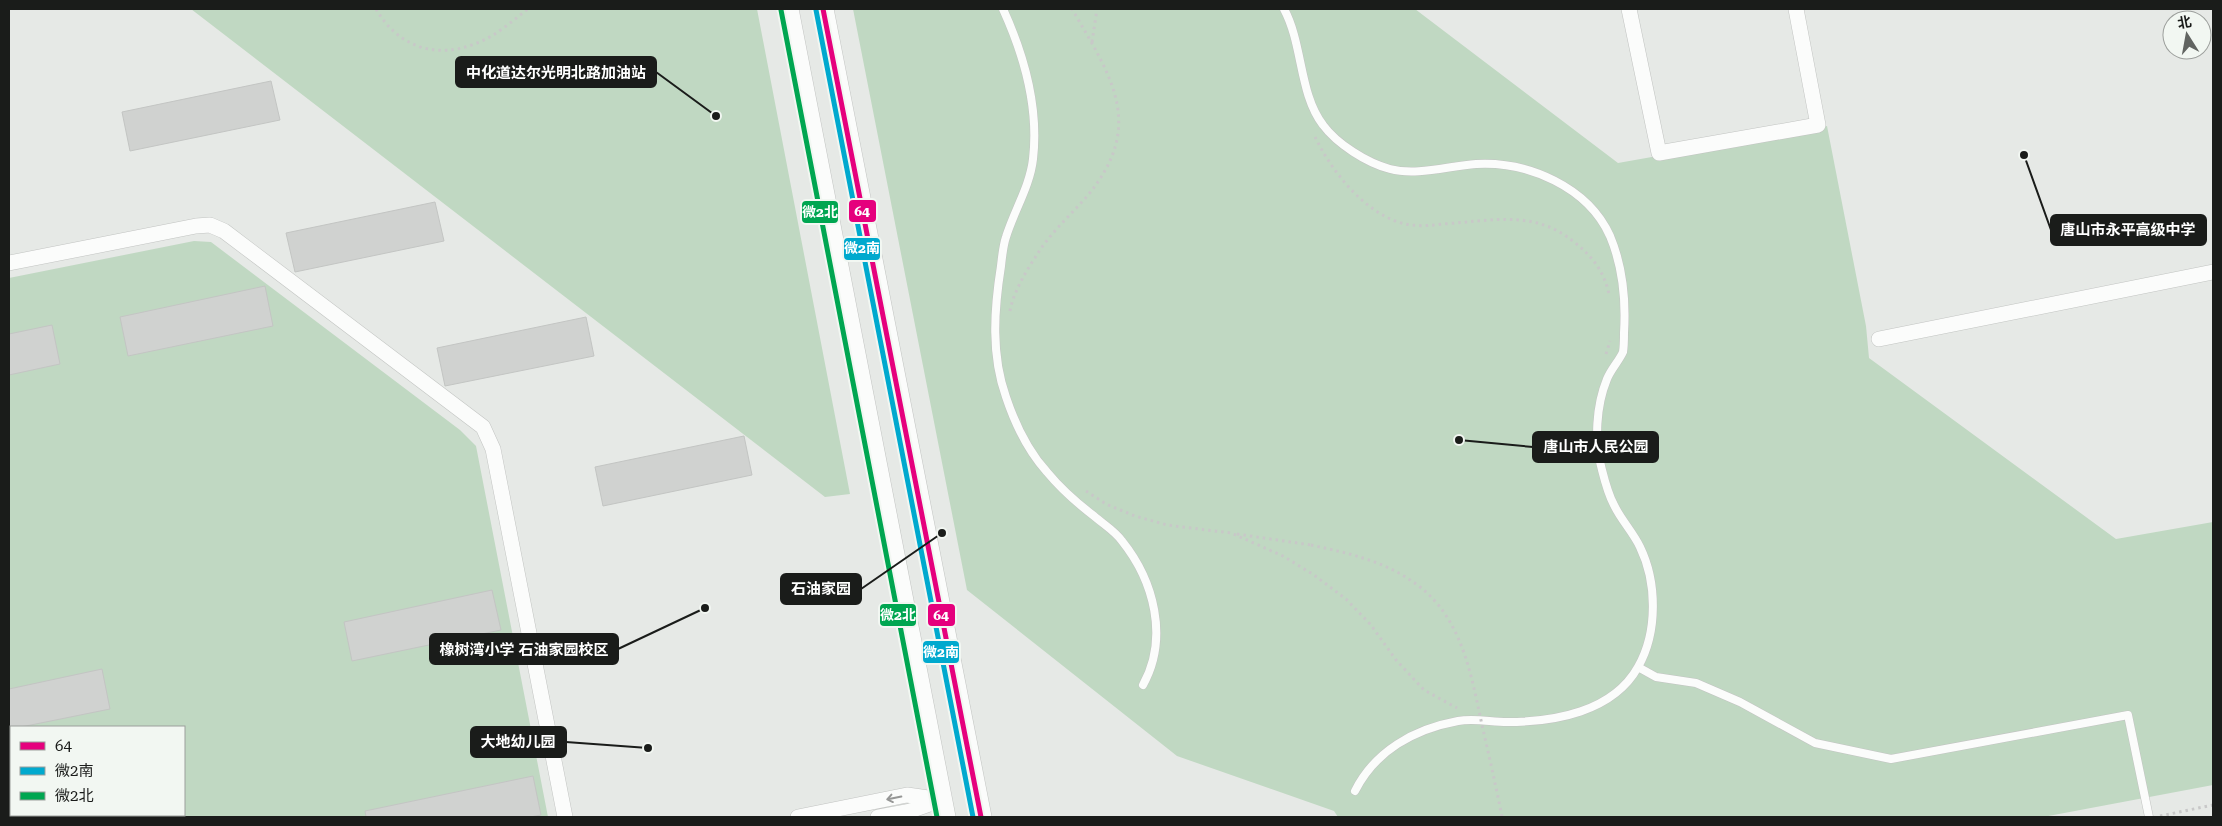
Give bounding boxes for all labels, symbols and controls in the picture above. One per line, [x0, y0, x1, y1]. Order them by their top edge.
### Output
north arrow [2162, 10, 2212, 60]
text: 北 [2176, 13, 2193, 31]
callout: 中化道达尔光明北路加油站 [456, 57, 656, 87]
text: 中化道达尔光明北路加油站 [466, 64, 646, 82]
line badge: 64 [848, 199, 877, 223]
line badge: 微2北 [801, 200, 839, 224]
text: 64 [854, 203, 870, 219]
text: 微2北 [802, 204, 838, 220]
callout: 唐山市永平高级中学 [2051, 215, 2206, 245]
text: 唐山市永平高级中学 [2060, 221, 2196, 239]
line badge: 微2南 [843, 237, 881, 261]
text: 微2南 [844, 240, 880, 256]
callout: 唐山市人民公园 [1533, 432, 1658, 462]
text: 唐山市人民公园 [1543, 438, 1649, 456]
callout: 石油家园 [781, 574, 861, 604]
text: 石油家园 [791, 580, 851, 598]
line badge: 微2北 [879, 603, 917, 627]
line badge: 64 [927, 603, 956, 627]
text: 微2北 [880, 607, 916, 623]
text: 64 [933, 607, 949, 623]
callout: 橡树湾小学 石油家园校区 [430, 634, 618, 664]
line badge: 微2南 [922, 640, 960, 664]
text: 橡树湾小学 石油家园校区 [440, 641, 608, 659]
text: 微2南 [923, 644, 959, 660]
legend [10, 726, 185, 816]
callout: 大地幼儿园 [471, 727, 566, 757]
text: 大地幼儿园 [480, 733, 556, 751]
text: 64 [55, 737, 72, 755]
text: 微2南 [55, 762, 93, 780]
text: 微2北 [55, 787, 93, 805]
one-way arrow [886, 794, 902, 803]

